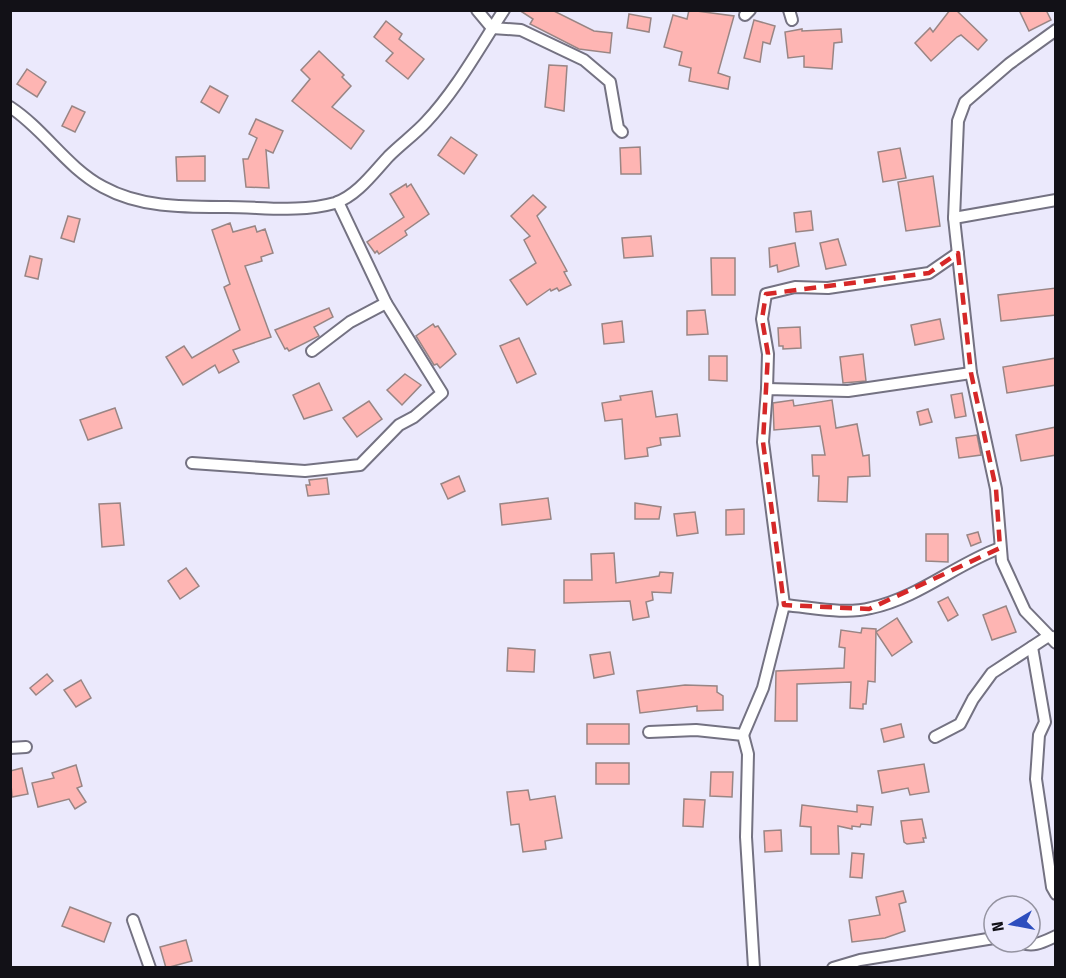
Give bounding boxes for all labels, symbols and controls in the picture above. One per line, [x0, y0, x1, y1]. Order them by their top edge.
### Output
north arrow [982, 894, 1042, 954]
text: N [988, 920, 1008, 933]

